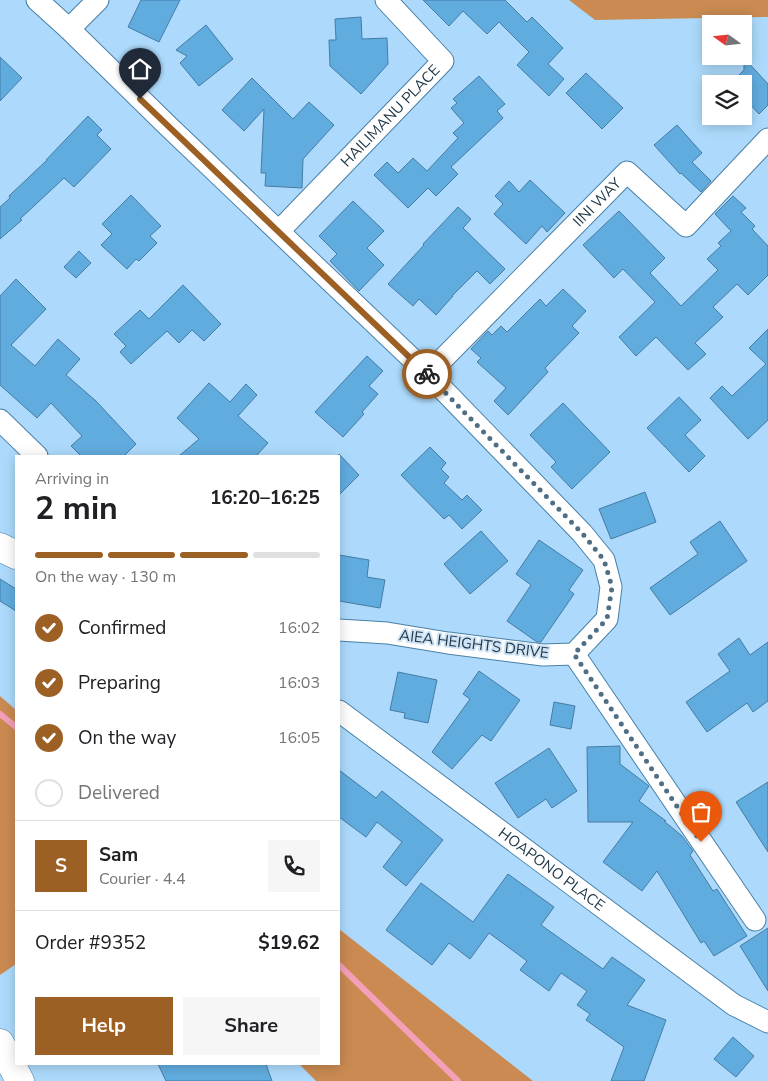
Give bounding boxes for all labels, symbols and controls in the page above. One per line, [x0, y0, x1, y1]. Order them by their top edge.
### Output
north arrow [702, 15, 752, 65]
map controls [702, 15, 752, 125]
pin [119, 48, 161, 99]
icon: home [126, 55, 154, 83]
street label: HAILIMANU PLACE [336, 60, 444, 171]
button: layers [702, 75, 752, 125]
street label: IINI WAY [569, 173, 626, 231]
courier [402, 349, 452, 399]
icon: bike [413, 360, 441, 388]
text: Arriving in [35, 468, 109, 490]
text: 16:20–16:25 [210, 485, 320, 511]
text: 2 min [35, 487, 118, 530]
text: On the way · 130 m [35, 566, 176, 588]
icon: check [35, 614, 63, 642]
text: Confirmed [78, 615, 166, 641]
text: 16:02 [278, 617, 320, 639]
street label: AIEA HEIGHTS DRIVE [398, 625, 550, 663]
icon: check [35, 669, 63, 697]
text: Preparing [78, 670, 161, 696]
text: 16:03 [278, 672, 320, 694]
icon: check [35, 724, 63, 752]
text: On the way [78, 725, 176, 751]
text: 16:05 [278, 727, 320, 749]
text: Delivered [78, 780, 160, 806]
pin [680, 791, 722, 842]
icon: bag [687, 798, 715, 826]
street label: HOAPONO PLACE [494, 823, 609, 915]
button: phone [268, 840, 320, 892]
text: Sam [99, 842, 138, 868]
text: S [55, 853, 67, 879]
text: Courier · 4.4 [99, 868, 185, 890]
text: Order #9352 [35, 930, 146, 956]
text: $19.62 [258, 930, 320, 956]
button: Help [35, 997, 173, 1055]
button: Share [183, 997, 320, 1055]

